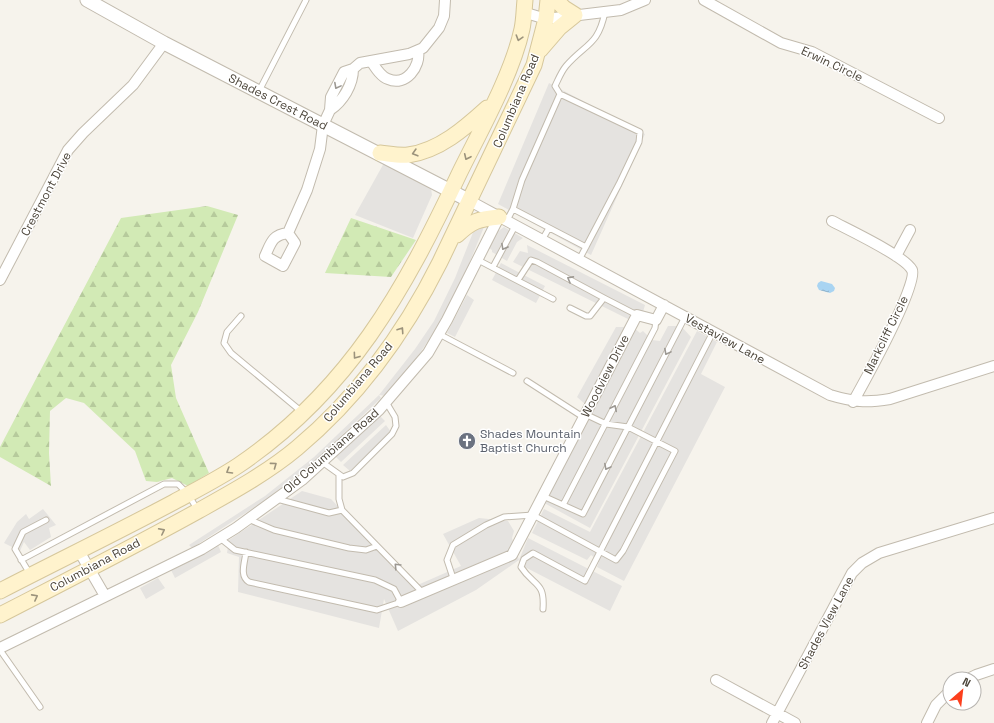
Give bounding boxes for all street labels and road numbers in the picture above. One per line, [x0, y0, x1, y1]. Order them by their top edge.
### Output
street label: Erwin Circle [799, 43, 865, 85]
street label: Columbiana Road [489, 52, 543, 150]
street label: Shades Crest Road [226, 70, 330, 134]
street label: Crestmont Drive [17, 149, 75, 239]
street label: Markcliff Circle [860, 293, 912, 377]
street label: Vestaview Lane [682, 310, 768, 368]
street label: Woodview Drive [577, 332, 633, 420]
street label: Columbiana Road [320, 339, 396, 425]
street label: Old Columbiana Road [280, 405, 382, 497]
street label: Columbiana Road [47, 534, 143, 596]
street label: Shades View Lane [795, 574, 857, 672]

